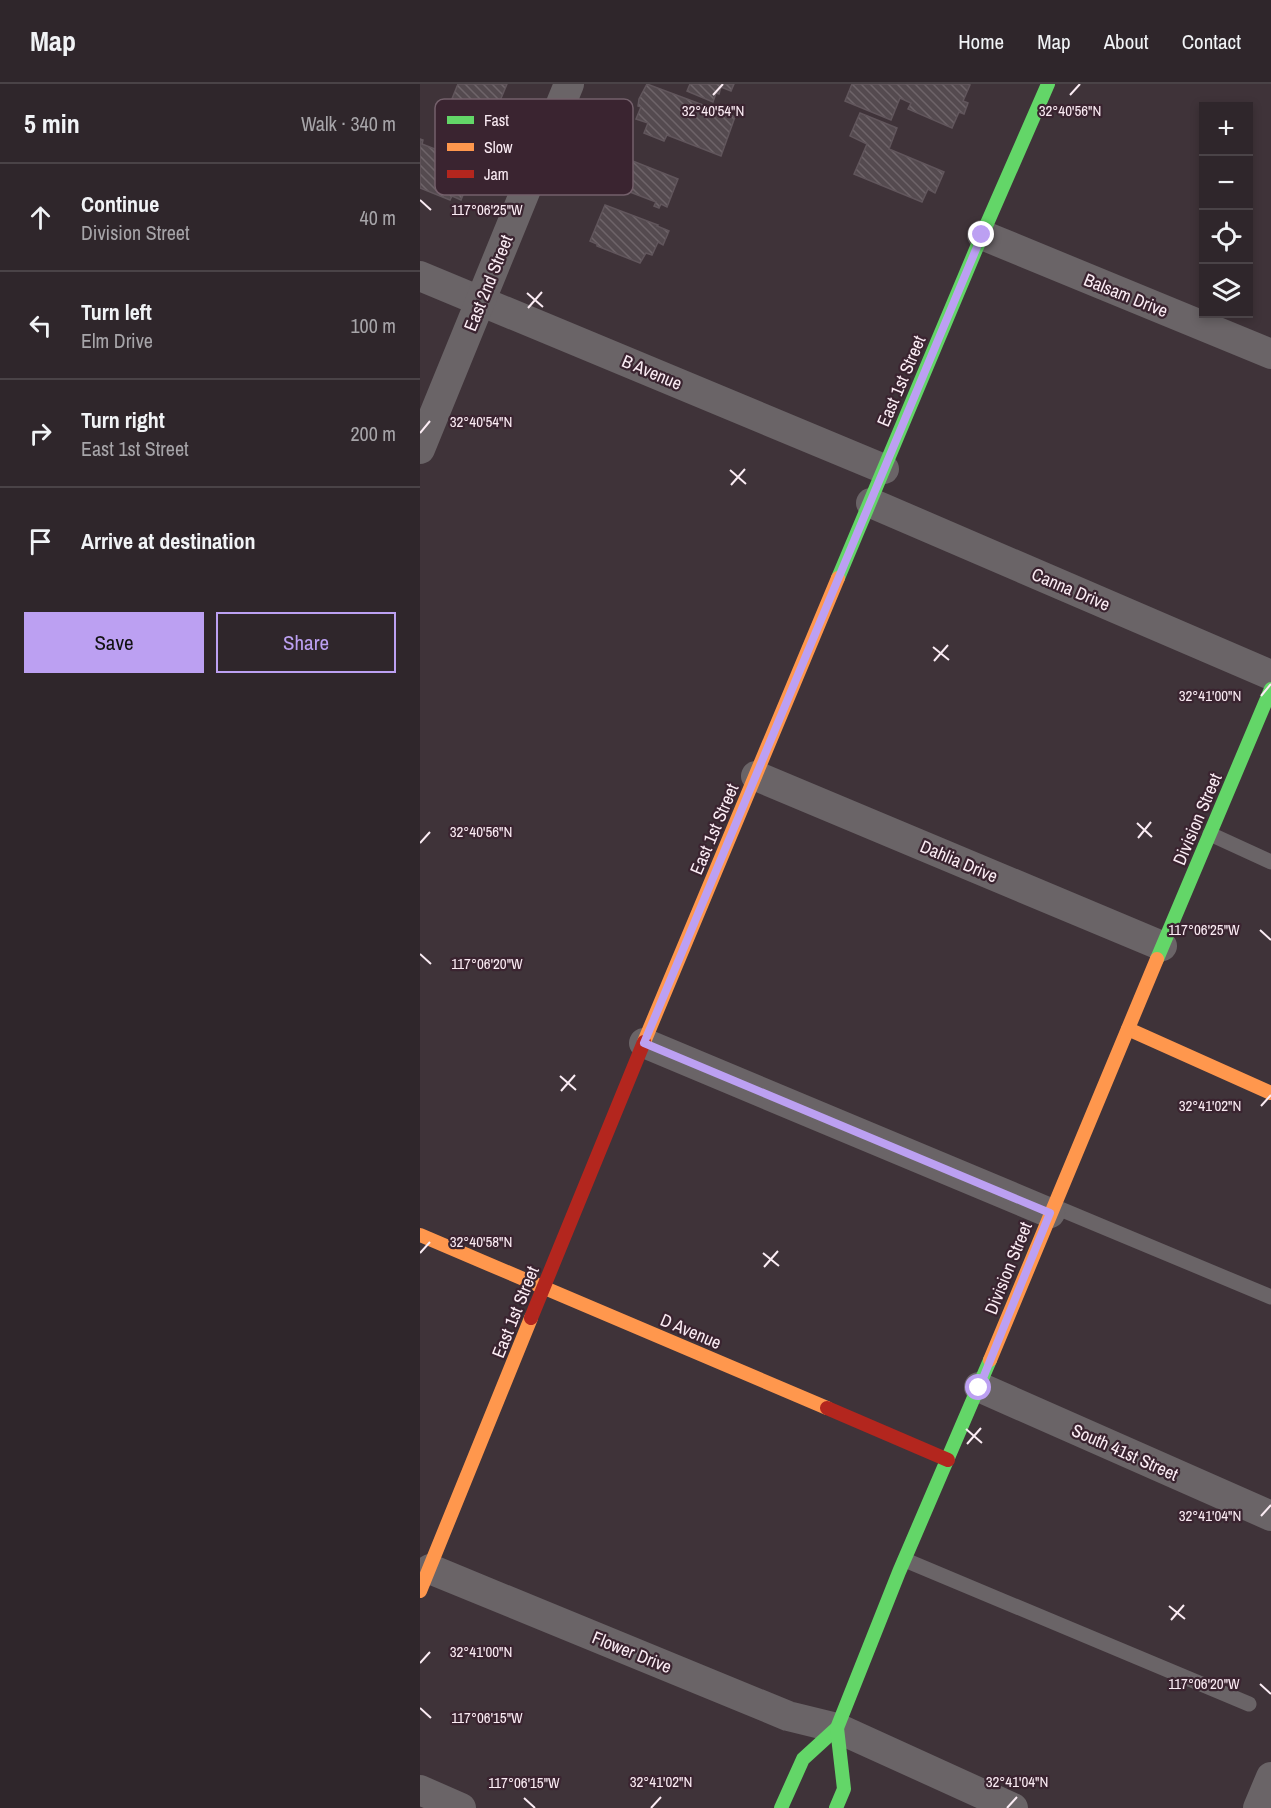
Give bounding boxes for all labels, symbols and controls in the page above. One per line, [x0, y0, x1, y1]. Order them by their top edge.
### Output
text: Map [30, 22, 76, 60]
text: Home [958, 27, 1004, 56]
text: Map [1037, 27, 1071, 56]
text: About [1104, 27, 1149, 56]
text: Contact [1182, 27, 1241, 56]
legend [435, 99, 633, 195]
text: 32°40'54"N [682, 100, 744, 121]
text: 32°40'56"N [1039, 100, 1101, 121]
map controls [1199, 102, 1253, 318]
button: + [1199, 102, 1253, 156]
text: 5 min [24, 106, 80, 141]
text: Fast [484, 109, 509, 131]
text: Walk · 340 m [301, 110, 396, 137]
text: Slow [484, 136, 513, 158]
button: − [1199, 156, 1253, 210]
text: Jam [484, 163, 509, 185]
text: Continue [81, 189, 159, 219]
text: 117°06'25"W [451, 199, 523, 220]
icon: ahead [24, 201, 57, 234]
text: 40 m [360, 204, 396, 231]
button: locate [1199, 210, 1253, 264]
text: Division Street [81, 219, 189, 246]
route end [968, 221, 994, 247]
street label: East 2nd Street [457, 231, 519, 335]
button: layers [1199, 264, 1253, 318]
street label: Balsam Drive [1080, 267, 1172, 323]
text: Turn left [81, 297, 152, 327]
icon: left [24, 309, 57, 342]
text: 100 m [350, 312, 396, 339]
text: Elm Drive [81, 327, 153, 354]
street label: East 1st Street [871, 332, 931, 430]
street label: B Avenue [618, 348, 686, 396]
text: Turn right [81, 405, 165, 435]
text: 32°40'54"N [450, 411, 512, 432]
icon: right [24, 417, 57, 450]
text: 200 m [350, 420, 396, 447]
text: East 1st Street [81, 435, 189, 462]
icon: arrive [24, 525, 57, 558]
text: Arrive at destination [81, 526, 255, 556]
street label: Canna Drive [1028, 561, 1114, 617]
button: Save [24, 612, 204, 673]
button: Share [216, 612, 396, 673]
text: 32°41'00"N [1179, 685, 1241, 706]
street label: Division Street [1166, 769, 1228, 869]
street label: East 1st Street [684, 780, 744, 878]
text: 32°40'56"N [450, 821, 512, 842]
street label: Dahlia Drive [916, 833, 1002, 889]
text: 117°06'25"W [1168, 919, 1240, 940]
text: 117°06'20"W [451, 953, 523, 974]
text: 32°41'02"N [1179, 1095, 1241, 1116]
street label: Division Street [978, 1218, 1038, 1318]
text: 32°40'58"N [450, 1231, 512, 1252]
street label: East 1st Street [485, 1262, 545, 1362]
street label: D Avenue [657, 1307, 725, 1355]
route start [965, 1374, 991, 1400]
street label: South 41st Street [1068, 1417, 1182, 1487]
text: 32°41'04"N [1179, 1505, 1241, 1526]
street label: Flower Drive [589, 1625, 675, 1679]
text: 32°41'00"N [450, 1641, 512, 1662]
text: 117°06'20"W [1168, 1673, 1240, 1694]
text: 117°06'15"W [451, 1707, 523, 1728]
text: 32°41'02"N [630, 1771, 692, 1792]
text: 32°41'04"N [986, 1771, 1048, 1792]
text: 117°06'15"W [488, 1772, 560, 1793]

